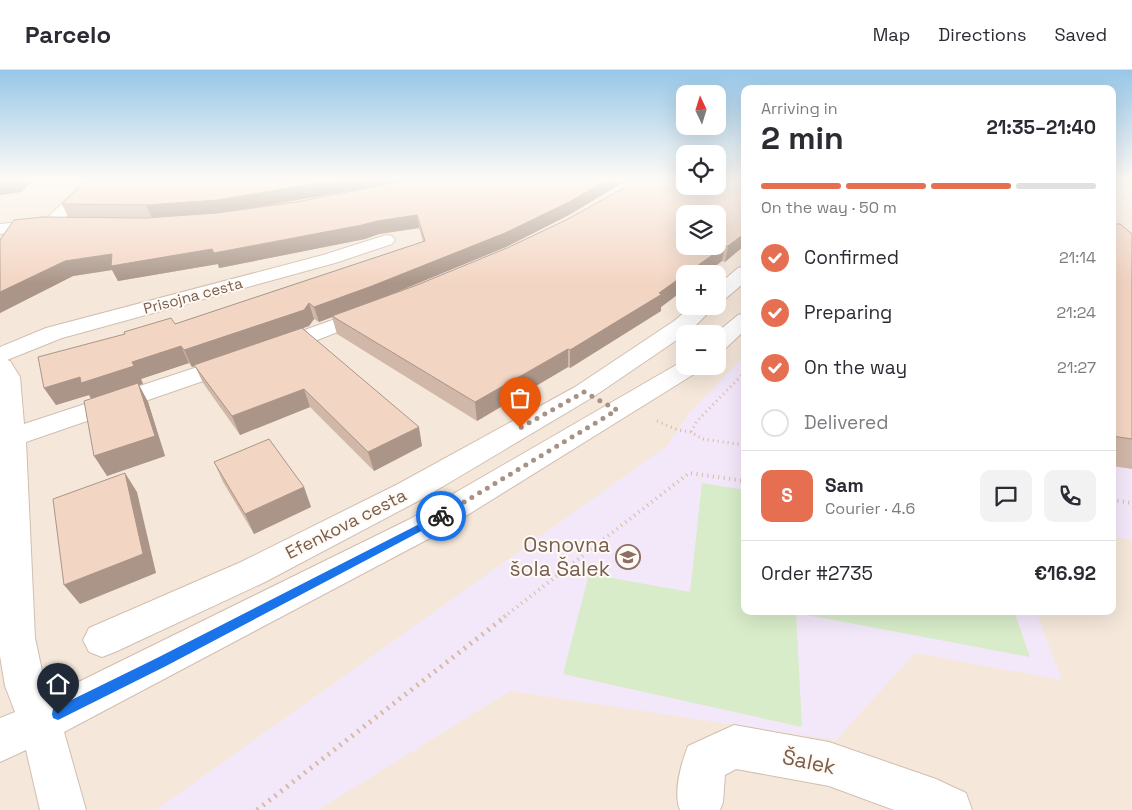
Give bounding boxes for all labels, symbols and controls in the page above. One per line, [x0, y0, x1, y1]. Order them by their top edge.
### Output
text: Parcelo [25, 19, 111, 50]
text: Map [873, 23, 910, 46]
text: Directions [938, 23, 1027, 46]
text: Saved [1055, 23, 1107, 46]
north arrow [676, 85, 726, 135]
map controls [676, 85, 726, 375]
text: Arriving in [761, 98, 838, 119]
text: 21:35–21:40 [986, 115, 1096, 140]
text: 2 min [761, 118, 844, 158]
button: locate [676, 145, 726, 195]
text: On the way · 50 m [761, 197, 897, 218]
button: layers [676, 205, 726, 255]
icon: check [761, 244, 789, 272]
text: Confirmed [804, 245, 899, 270]
text: 21:14 [1059, 247, 1096, 268]
button: + [676, 265, 726, 315]
street label: Prisojna cesta [141, 273, 245, 318]
icon: check [761, 299, 789, 327]
text: Preparing [804, 300, 892, 325]
text: 21:24 [1056, 302, 1096, 323]
button: − [676, 325, 726, 375]
icon: check [761, 354, 789, 382]
text: On the way [804, 355, 907, 380]
text: 21:27 [1057, 357, 1096, 378]
pin [499, 377, 541, 428]
icon: bag [506, 384, 534, 412]
text: Delivered [804, 410, 889, 435]
button: chat [980, 470, 1032, 522]
button: phone [1044, 470, 1096, 522]
text: Sam [825, 473, 864, 498]
street label: Efenkova cesta [281, 483, 410, 564]
text: S [781, 483, 793, 508]
courier [416, 491, 466, 541]
text: Courier · 4.6 [825, 498, 915, 519]
icon: bike [427, 502, 455, 530]
place label: Osnovna šola Šalek [510, 531, 610, 582]
school or university icon: Osnovna šola Šalek [615, 544, 641, 570]
text: Order #2735 [761, 561, 873, 586]
text: €16.92 [1034, 561, 1096, 586]
pin [37, 663, 79, 714]
icon: home [44, 670, 72, 698]
street label: Šalek [780, 743, 838, 780]

